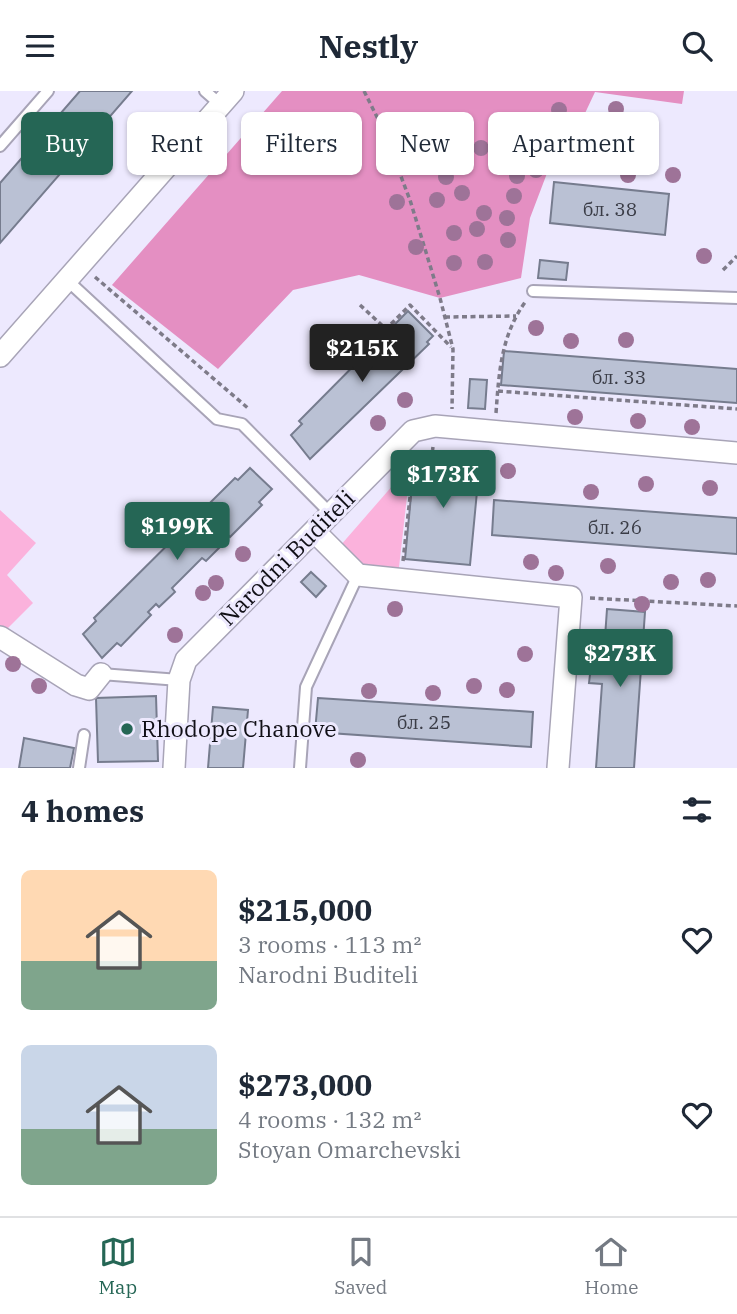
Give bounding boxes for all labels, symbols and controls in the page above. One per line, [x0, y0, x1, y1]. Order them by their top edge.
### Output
text: Nestly [319, 25, 418, 67]
icon: menu [21, 27, 59, 65]
icon: search [678, 27, 716, 65]
chip: Buy [21, 112, 113, 175]
chip: Rent [127, 112, 227, 175]
chip: Filters [241, 112, 362, 175]
chip: New [376, 112, 474, 175]
chip: Apartment [488, 112, 659, 175]
house number: бл. 38 [583, 197, 637, 221]
pin: $215K [313, 324, 411, 384]
text: $215K [326, 332, 398, 362]
house number: бл. 33 [592, 365, 646, 389]
pin: $173K [394, 451, 492, 510]
text: $173K [407, 458, 479, 488]
street label: Narodni Buditeli [212, 483, 361, 632]
pin: $199K [128, 503, 226, 562]
text: $199K [141, 510, 213, 540]
house number: бл. 26 [588, 515, 642, 539]
pin: $273K [571, 629, 669, 689]
text: $273K [584, 637, 656, 667]
house number: бл. 25 [397, 710, 451, 734]
place label: Rhodope Chanove [141, 713, 337, 743]
marker: Rhodope Chanove [119, 721, 135, 737]
text: 4 homes [21, 791, 144, 830]
icon: filters [678, 791, 716, 829]
text: $215,000 [238, 890, 372, 929]
icon: home [77, 898, 161, 982]
icon: heart [678, 921, 716, 959]
text: 3 rooms · 113 m² [238, 929, 421, 959]
text: Narodni Buditeli [238, 959, 418, 989]
text: $273,000 [238, 1065, 372, 1104]
icon: home [77, 1073, 161, 1157]
icon: heart [678, 1096, 716, 1134]
text: 4 rooms · 132 m² [238, 1104, 421, 1134]
text: Stoyan Omarchevski [238, 1134, 461, 1164]
tab: Map [99, 1233, 137, 1299]
tab: Saved [334, 1233, 387, 1299]
tab: Home [584, 1233, 638, 1299]

